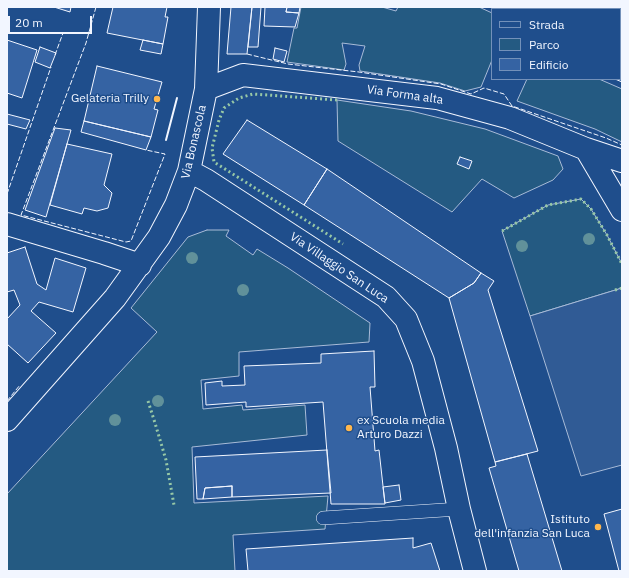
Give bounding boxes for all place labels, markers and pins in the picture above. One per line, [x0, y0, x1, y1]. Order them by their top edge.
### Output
place label: Gelateria Trilly [71, 92, 149, 106]
marker: Gelateria Trilly [152, 94, 162, 104]
place label: ex Scuola media Arturo Dazzi [357, 414, 445, 442]
marker: ex Scuola media Arturo Dazzi [344, 423, 354, 433]
place label: Istituto dell'infanzia San Luca [474, 513, 590, 541]
marker: Istituto dell'infanzia San Luca [593, 522, 603, 532]

